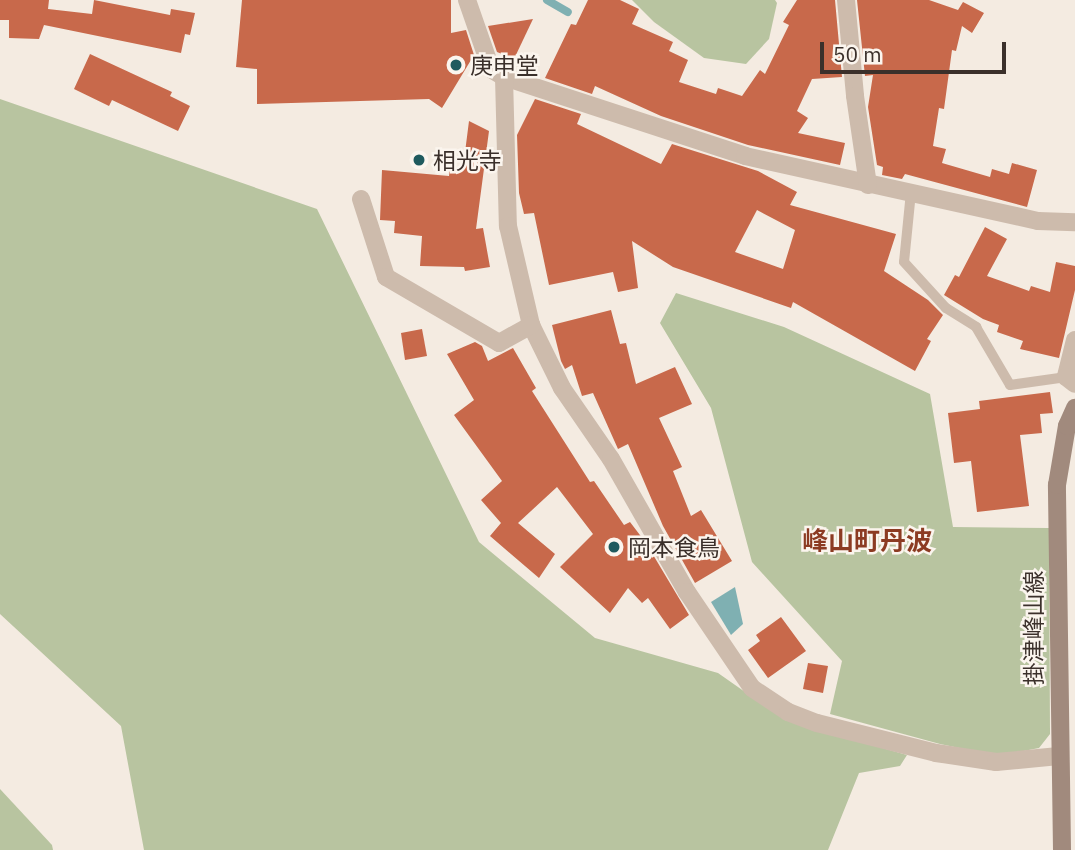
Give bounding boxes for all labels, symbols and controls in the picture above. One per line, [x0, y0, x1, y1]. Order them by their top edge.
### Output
scale bar [823, 28, 1009, 72]
text: 50 m [833, 40, 882, 68]
place label: 庚申堂 [470, 51, 539, 79]
marker: 庚申堂 [448, 57, 464, 73]
place label: 相光寺 [433, 146, 502, 174]
marker: 相光寺 [411, 152, 427, 168]
district label: 峰山町丹波 [802, 525, 932, 557]
place label: 岡本食鳥 [628, 533, 720, 561]
marker: 岡本食鳥 [606, 539, 622, 555]
street label: 掛津峰山線 [1019, 571, 1047, 685]

